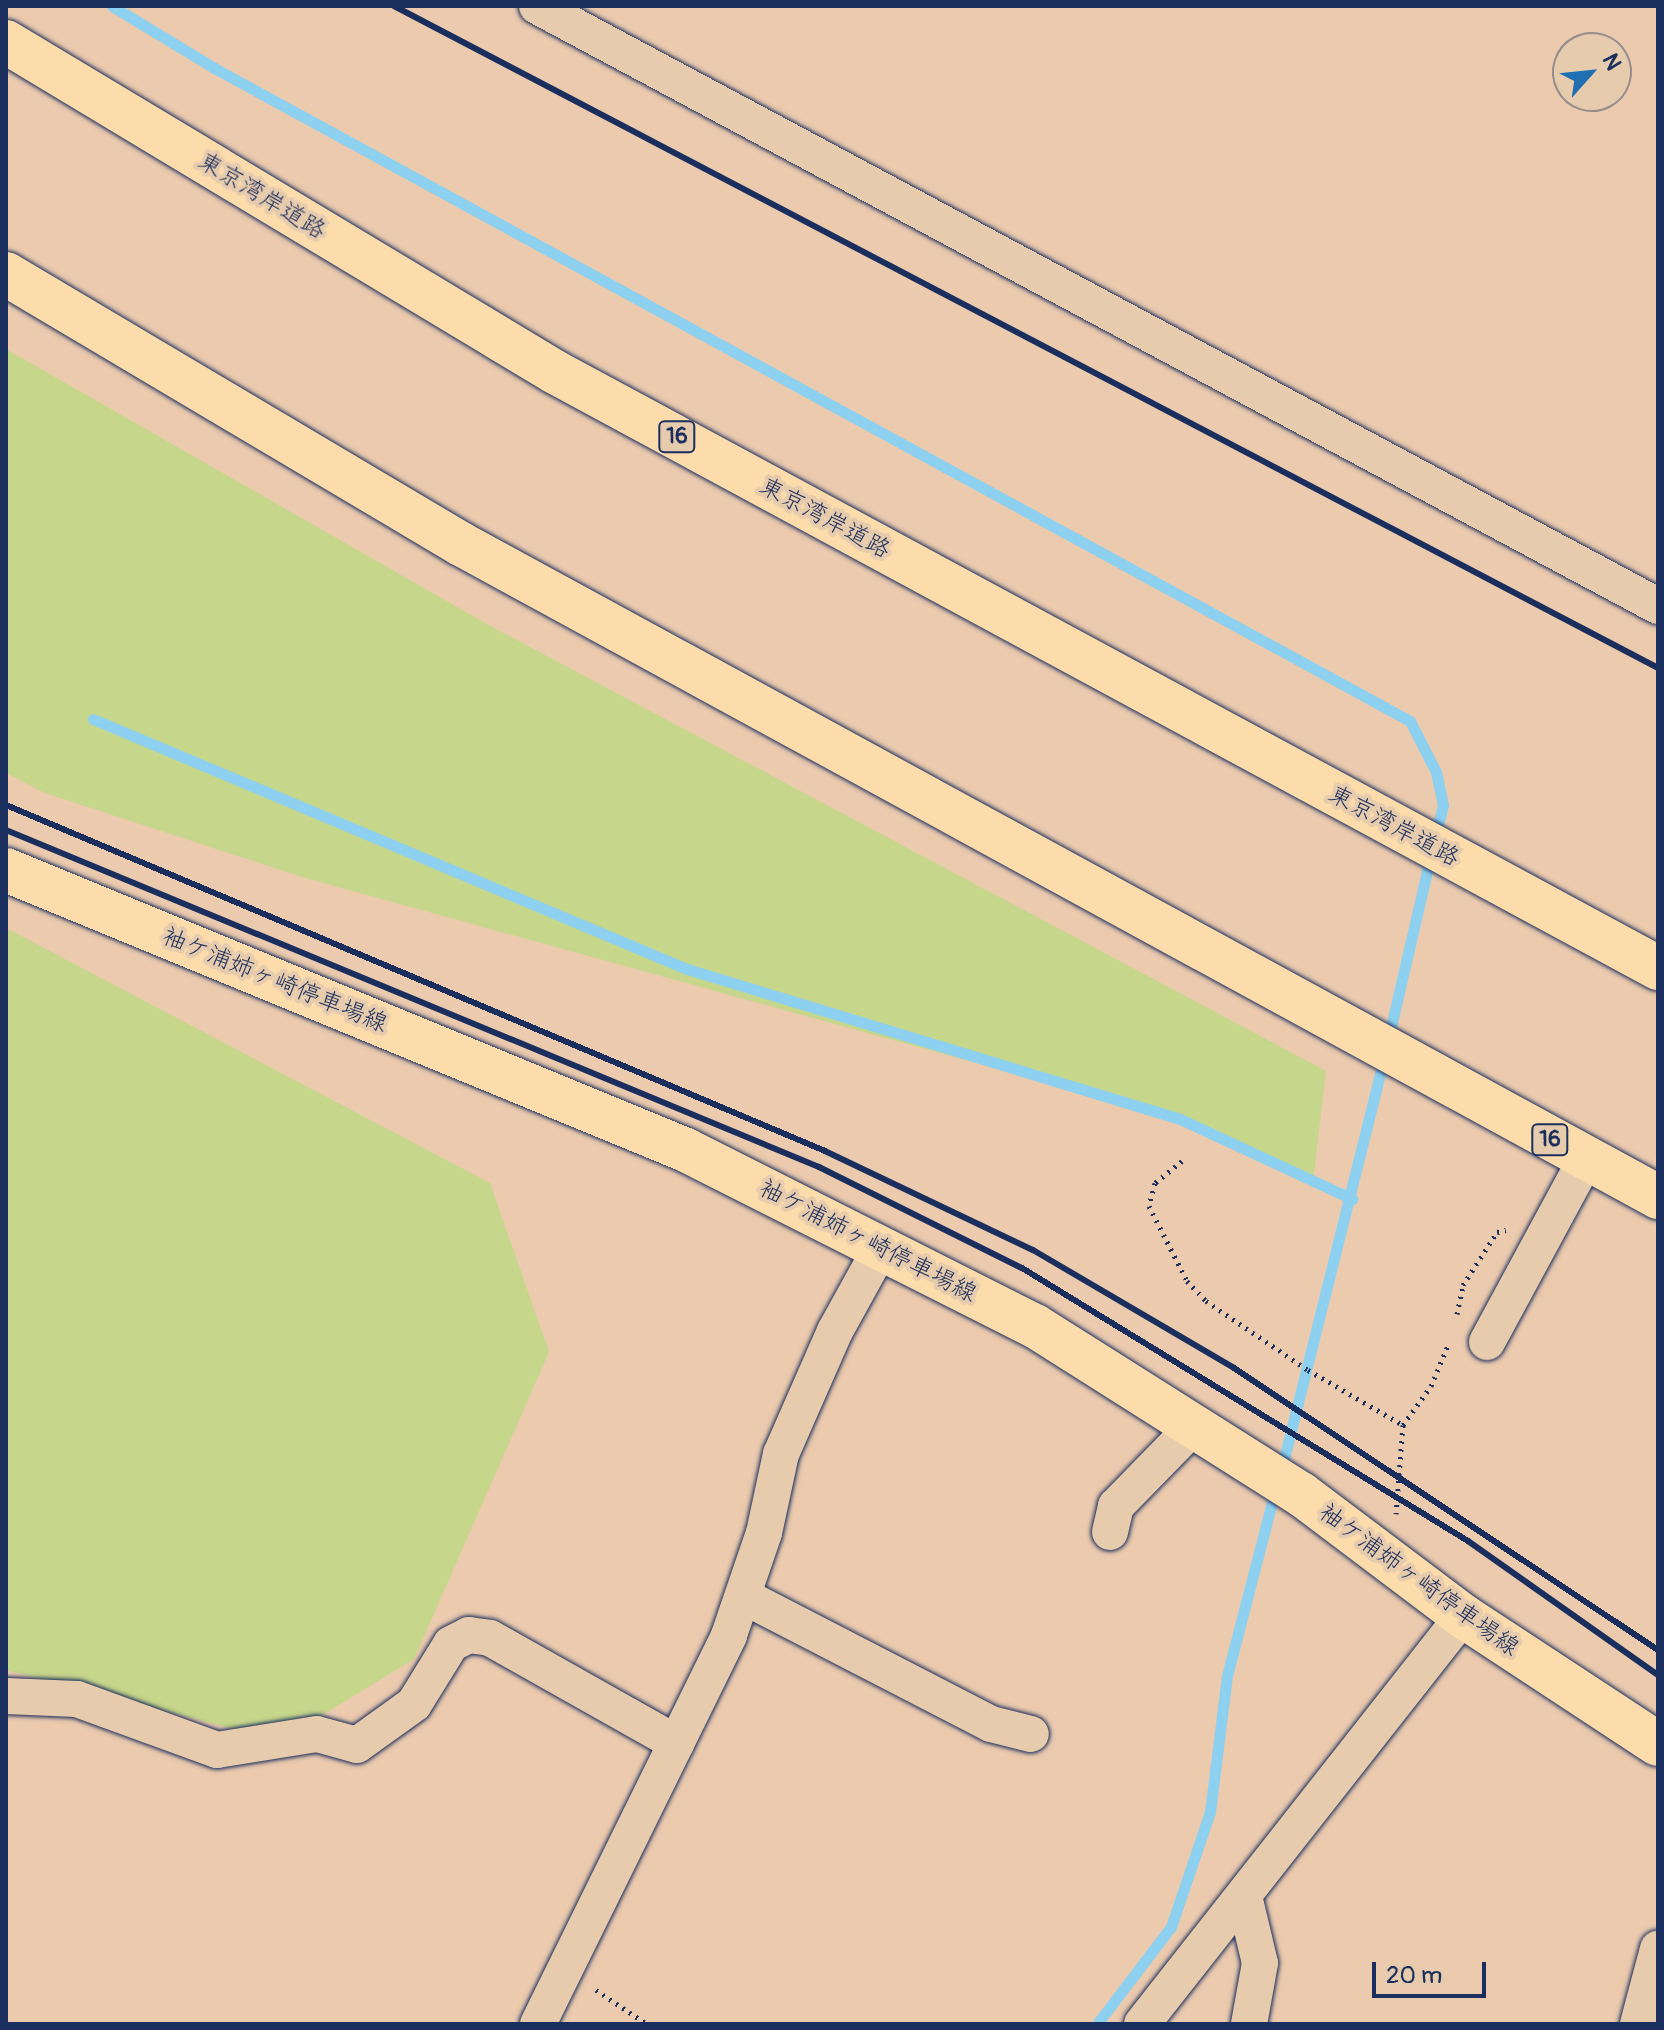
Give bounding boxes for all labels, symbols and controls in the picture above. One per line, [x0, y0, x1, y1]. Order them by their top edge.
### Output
north arrow [1552, 32, 1632, 112]
text: N [1596, 49, 1627, 75]
street label: 東京湾岸道路 [193, 147, 331, 245]
road number: 16 [657, 419, 697, 455]
street label: 東京湾岸道路 [755, 471, 895, 565]
street label: 東京湾岸道路 [1324, 779, 1464, 873]
street label: 袖ケ浦姉ヶ崎停車場線 [158, 922, 392, 1038]
road number: 16 [1530, 1122, 1570, 1158]
street label: 袖ケ浦姉ヶ崎停車場線 [755, 1174, 981, 1308]
street label: 袖ケ浦姉ヶ崎停車場線 [1313, 1498, 1525, 1662]
scale bar [1376, 1946, 1490, 1996]
text: 20 m [1386, 1961, 1442, 1990]

